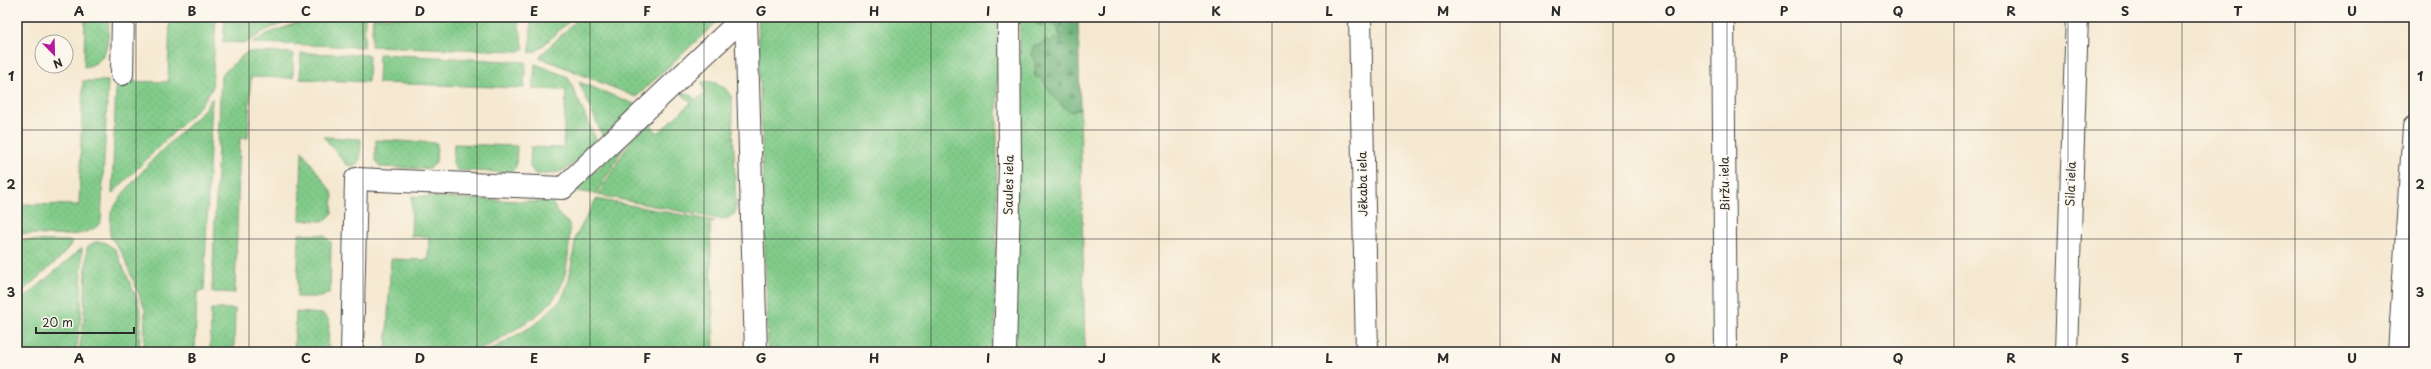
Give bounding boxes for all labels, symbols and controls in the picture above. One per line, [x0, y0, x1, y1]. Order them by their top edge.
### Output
text: A [74, 1, 84, 20]
text: B [188, 1, 197, 20]
text: C [301, 1, 311, 20]
text: D [415, 1, 425, 20]
text: E [530, 1, 538, 20]
text: F [643, 1, 651, 20]
text: G [756, 1, 766, 20]
text: H [869, 1, 879, 20]
text: I [986, 1, 990, 20]
text: J [1098, 1, 1106, 20]
text: K [1211, 1, 1221, 20]
text: L [1325, 1, 1333, 20]
text: M [1437, 1, 1449, 20]
text: N [1551, 1, 1561, 20]
text: O [1665, 1, 1675, 20]
text: P [1780, 1, 1789, 20]
text: Q [1893, 1, 1903, 20]
text: R [2006, 1, 2016, 20]
text: S [2121, 1, 2129, 20]
text: T [2234, 1, 2243, 20]
text: U [2347, 1, 2357, 20]
north arrow [34, 34, 74, 74]
text: N [51, 54, 65, 73]
text: 1 [8, 66, 14, 85]
text: 1 [2417, 66, 2423, 85]
street label: Jēkaba iela [1352, 151, 1372, 217]
street label: Saules iela [998, 154, 1018, 215]
street label: Biržu iela [1715, 156, 1733, 211]
street label: Sila iela [2060, 161, 2080, 207]
text: 2 [6, 174, 16, 193]
text: 2 [2415, 174, 2425, 193]
text: 3 [7, 282, 16, 301]
text: 3 [2416, 282, 2425, 301]
scale bar [36, 309, 134, 335]
text: 20 m [42, 313, 73, 331]
text: A [74, 348, 84, 367]
text: B [188, 348, 197, 367]
text: C [301, 348, 311, 367]
text: D [415, 348, 425, 367]
text: E [530, 348, 538, 367]
text: F [643, 348, 651, 367]
text: G [756, 348, 766, 367]
text: H [869, 348, 879, 367]
text: I [986, 348, 990, 367]
text: J [1098, 348, 1106, 367]
text: K [1211, 348, 1221, 367]
text: L [1325, 348, 1333, 367]
text: M [1437, 348, 1449, 367]
text: N [1551, 348, 1561, 367]
text: O [1665, 348, 1675, 367]
text: P [1780, 348, 1789, 367]
text: Q [1893, 348, 1903, 367]
text: R [2006, 348, 2016, 367]
text: S [2121, 348, 2129, 367]
text: T [2234, 348, 2243, 367]
text: U [2347, 348, 2357, 367]

